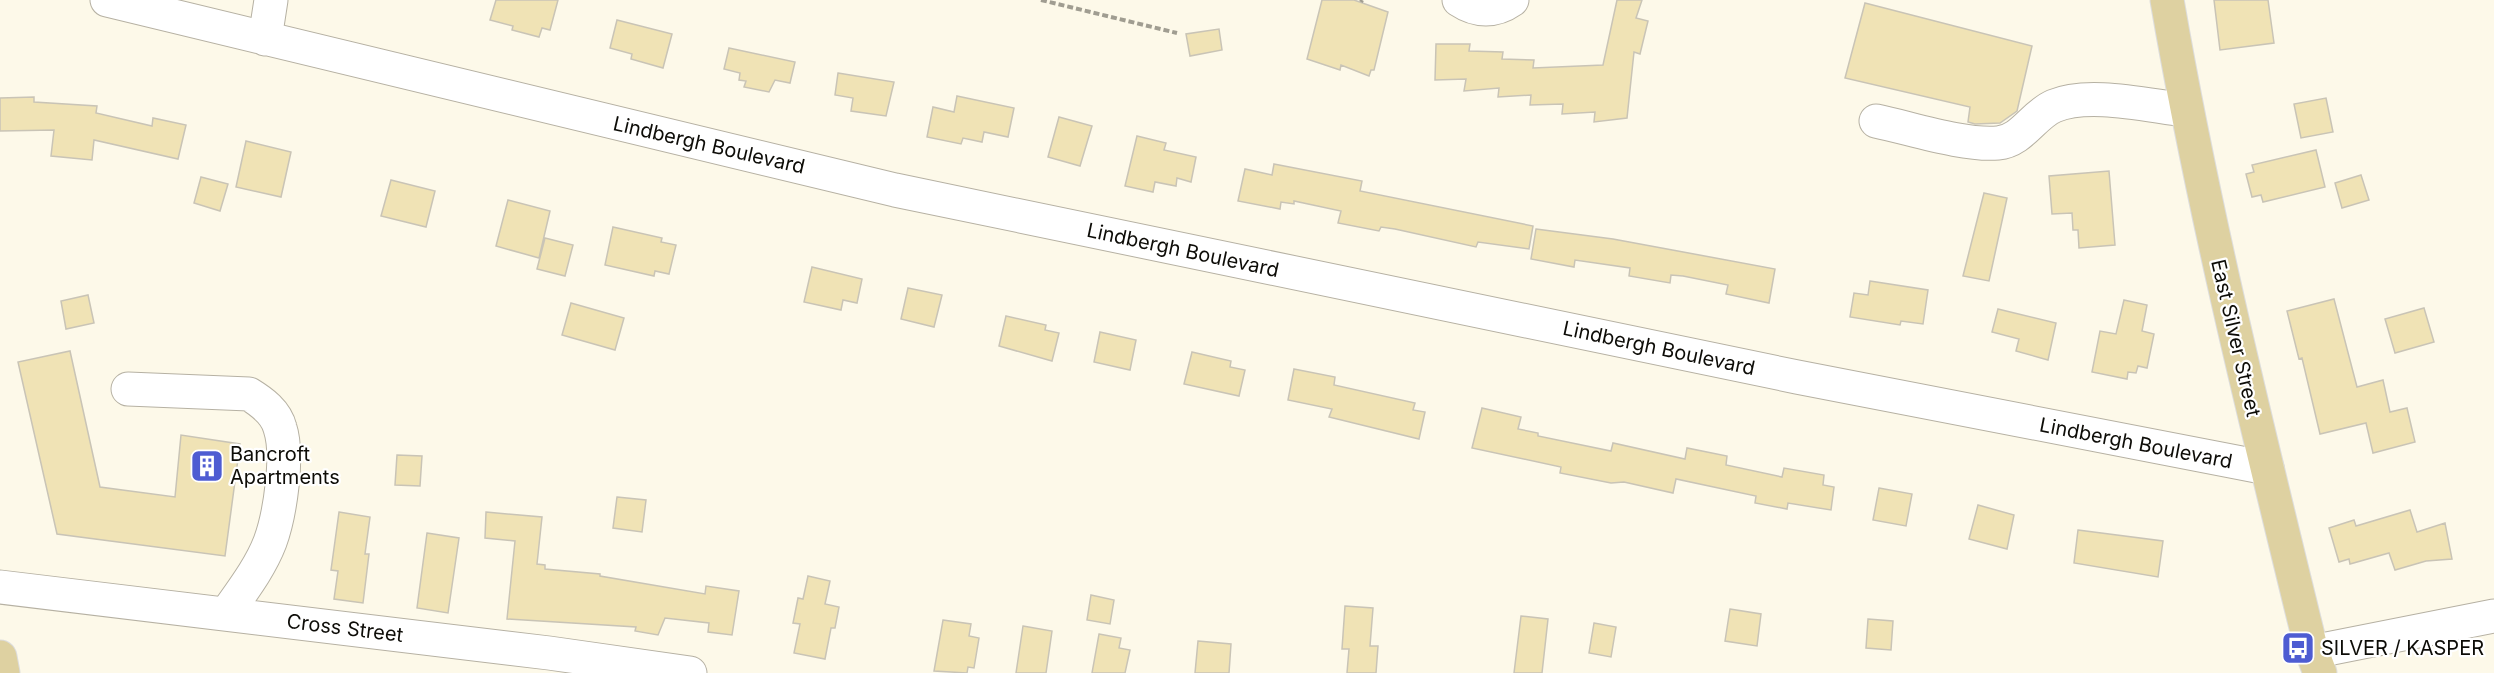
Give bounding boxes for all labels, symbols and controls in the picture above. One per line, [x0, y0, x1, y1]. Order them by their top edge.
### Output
street label: Lindbergh Boulevard [611, 111, 807, 179]
street label: Lindbergh Boulevard [1085, 218, 1281, 282]
street label: East Silver Street [2206, 257, 2266, 419]
street label: Lindbergh Boulevard [1561, 316, 1757, 380]
street label: Lindbergh Boulevard [2038, 413, 2234, 473]
place label: Bancroft Apartments [230, 442, 340, 489]
building icon: Bancroft Apartments [189, 448, 225, 484]
street label: Cross Street [285, 609, 405, 647]
bus stop icon: SILVER / KASPER [2280, 630, 2316, 666]
place label: SILVER / KASPER [2321, 636, 2484, 660]

